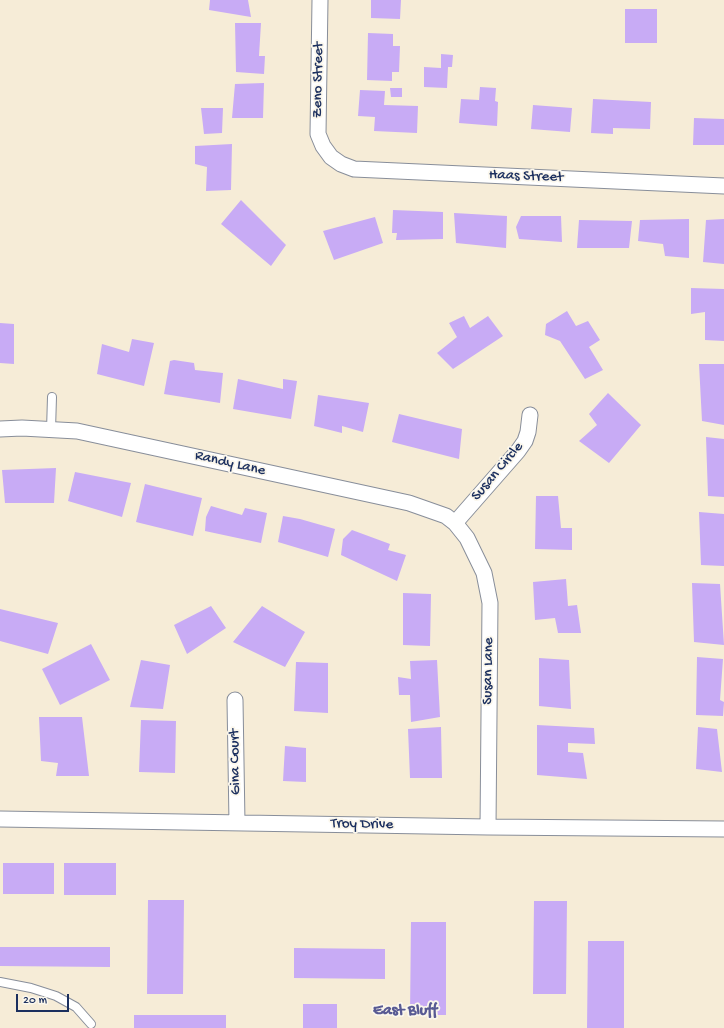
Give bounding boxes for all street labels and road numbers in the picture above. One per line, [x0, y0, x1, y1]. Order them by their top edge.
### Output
street label: Zeno Street [309, 42, 329, 118]
street label: Haas Street [489, 167, 563, 187]
street label: Susan Circle [468, 439, 528, 505]
street label: Randy Lane [193, 447, 267, 481]
street label: Susan Lane [479, 637, 499, 705]
street label: Gina Court [226, 729, 246, 795]
street label: Troy Drive [331, 815, 393, 835]

